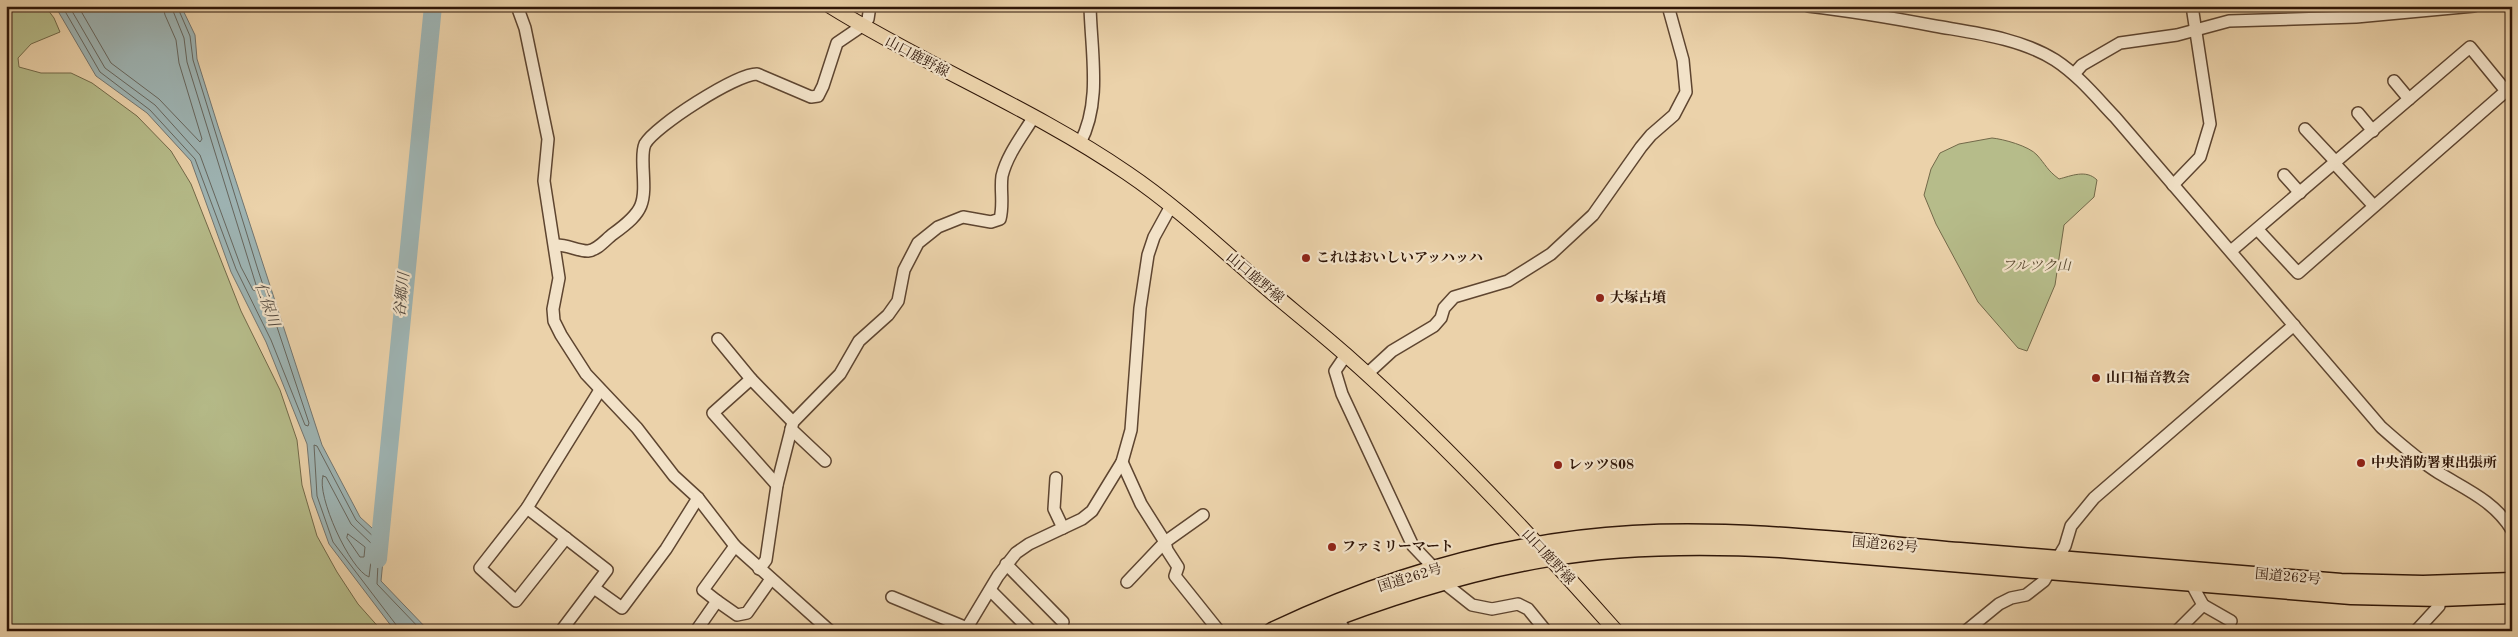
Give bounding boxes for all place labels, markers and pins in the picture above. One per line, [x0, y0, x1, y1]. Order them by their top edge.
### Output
place label: これはおいしいアッハッハ [1316, 250, 1483, 265]
marker: これはおいしいアッハッハ [1300, 252, 1312, 264]
place label: 大塚古墳 [1610, 290, 1666, 305]
marker: 大塚古墳 [1594, 292, 1606, 304]
place label: 山口福音教会 [2106, 369, 2190, 385]
marker: 山口福音教会 [2090, 372, 2102, 384]
place label: 中央消防署東出張所 [2371, 455, 2497, 470]
marker: 中央消防署東出張所 [2355, 457, 2367, 469]
place label: レッツ808 [1568, 458, 1634, 472]
marker: レッツ808 [1552, 459, 1564, 471]
place label: ファミリーマート [1342, 539, 1454, 554]
marker: ファミリーマート [1326, 541, 1338, 553]

